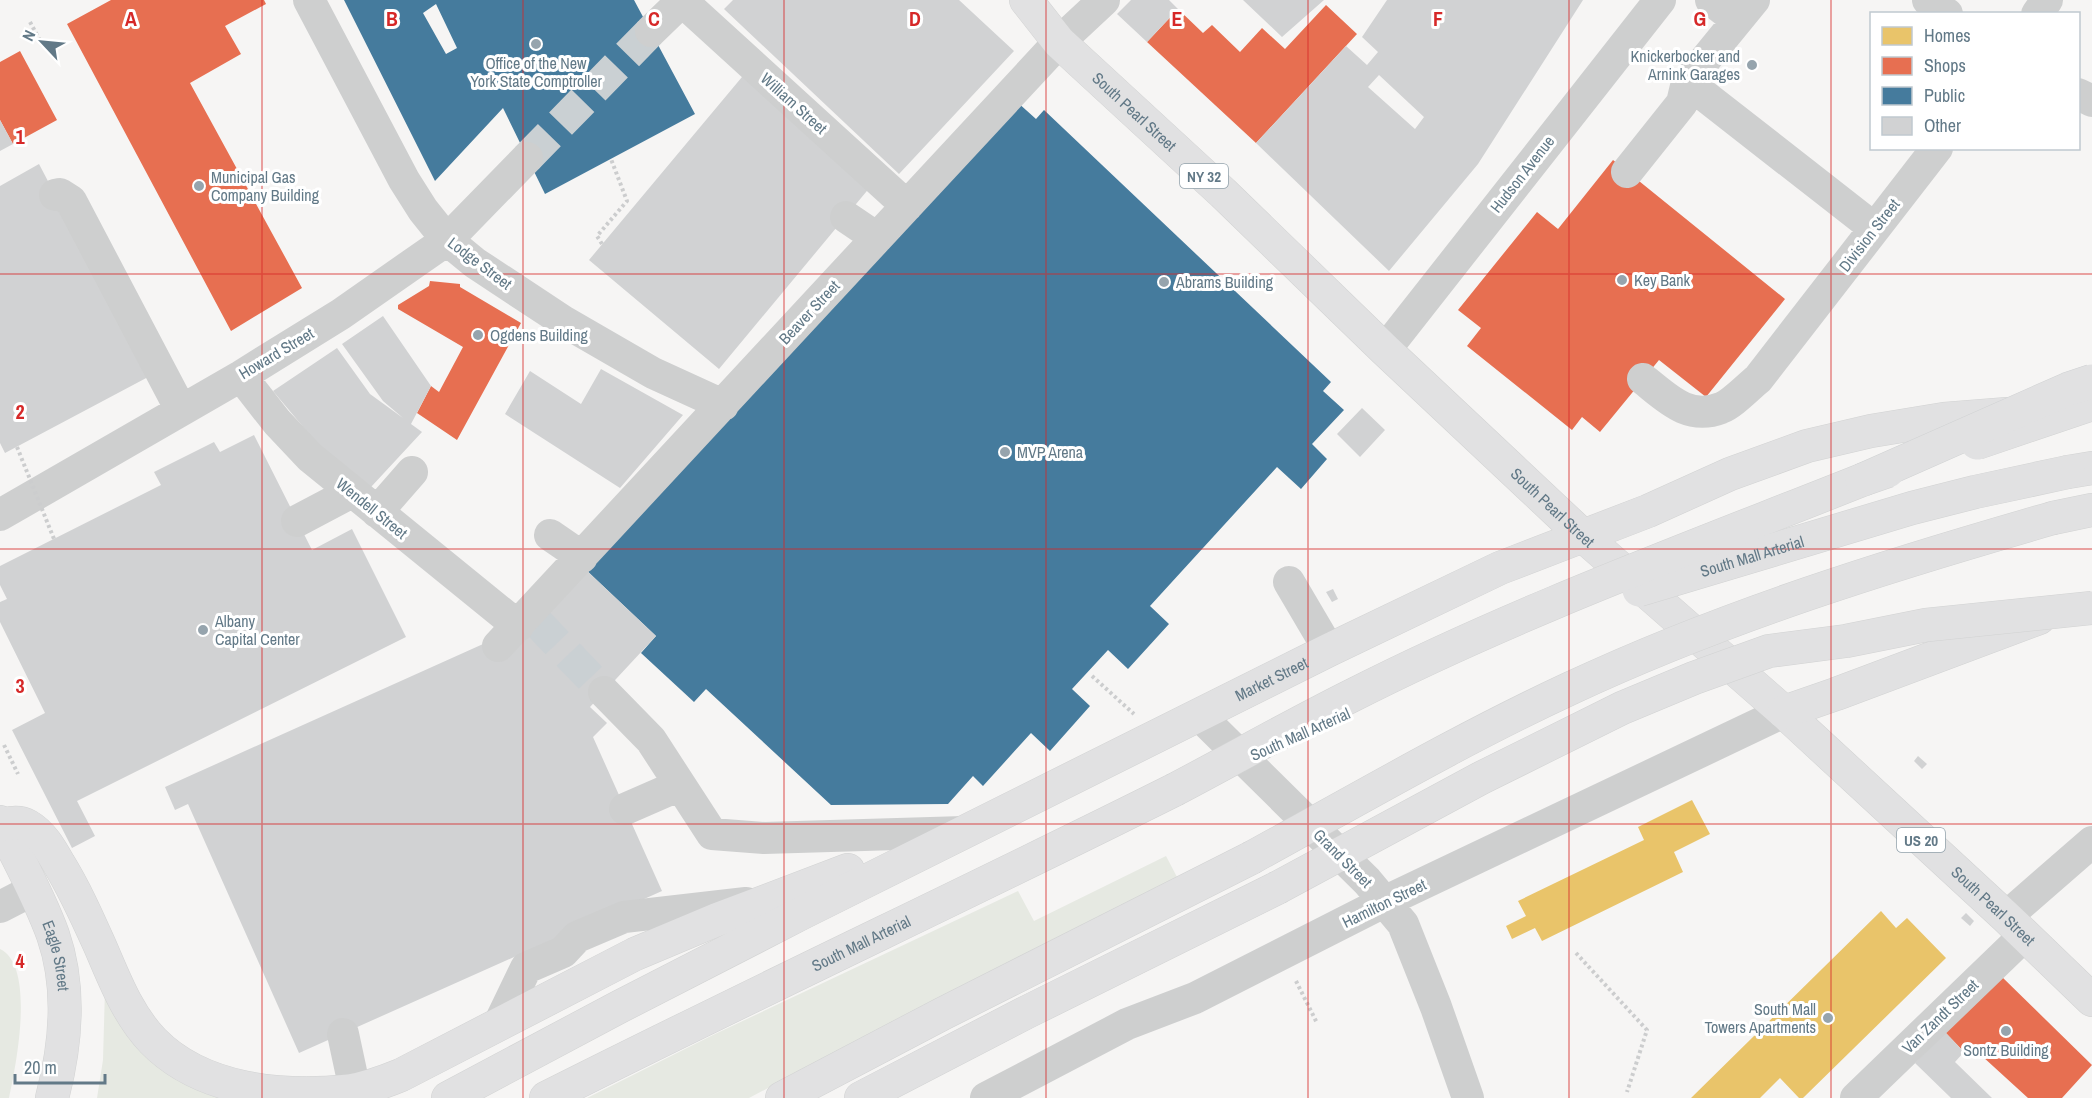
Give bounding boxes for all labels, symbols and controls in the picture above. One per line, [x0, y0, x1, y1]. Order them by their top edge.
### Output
text: A [125, 5, 137, 32]
text: B [386, 5, 398, 32]
text: C [648, 5, 660, 32]
text: D [909, 5, 921, 32]
text: E [1172, 5, 1183, 32]
text: F [1433, 5, 1443, 32]
text: G [1694, 5, 1706, 32]
north arrow [12, 12, 72, 72]
legend [1870, 12, 2080, 150]
text: Homes [1924, 23, 1971, 48]
text: N [17, 26, 40, 45]
marker: Office of the New York State Comptroller [529, 37, 543, 51]
place label: Knickerbocker and Arnink Garages [1631, 45, 1740, 85]
place label: Office of the New York State Comptroller [470, 52, 602, 92]
text: Shops [1924, 53, 1966, 78]
marker: Knickerbocker and Arnink Garages [1745, 58, 1759, 72]
street label: William Street [756, 67, 832, 139]
street label: South Pearl Street [1088, 67, 1182, 156]
text: Public [1924, 83, 1965, 108]
text: Other [1924, 113, 1961, 138]
text: 1 [15, 123, 25, 150]
street label: Hudson Avenue [1485, 131, 1559, 217]
road number: NY 32 [1180, 164, 1228, 188]
place label: Municipal Gas Company Building [211, 166, 320, 206]
marker: Municipal Gas Company Building [192, 179, 206, 193]
street label: Division Street [1834, 194, 1905, 276]
street label: Lodge Street [443, 232, 517, 295]
place label: Key Bank [1634, 269, 1691, 291]
place label: Abrams Building [1175, 271, 1274, 293]
marker: Key Bank [1615, 273, 1629, 287]
street label: Beaver Street [774, 275, 845, 349]
marker: Abrams Building [1157, 275, 1171, 289]
street label: Howard Street [234, 322, 318, 384]
place label: Ogdens Building [490, 324, 588, 346]
marker: Ogdens Building [471, 328, 485, 342]
text: 2 [15, 398, 25, 425]
place label: MVP Arena [1017, 441, 1084, 463]
marker: MVP Arena [998, 445, 1012, 459]
street label: South Pearl Street [1506, 463, 1600, 552]
street label: Wendell Street [332, 472, 413, 544]
street label: South Mall Arterial [1697, 530, 1807, 582]
place label: Albany Capital Center [214, 610, 300, 650]
marker: Albany Capital Center [196, 623, 210, 637]
street label: Market Street [1231, 651, 1312, 706]
text: 3 [15, 672, 25, 699]
street label: South Mall Arterial [1247, 702, 1354, 766]
street label: Grand Street [1309, 824, 1378, 893]
road number: US 20 [1897, 828, 1945, 852]
street label: South Pearl Street [1947, 861, 2040, 951]
street label: Hamilton Street [1338, 873, 1430, 933]
street label: South Mall Arterial [808, 910, 914, 976]
street label: Eagle Street [37, 917, 75, 992]
text: 4 [15, 947, 25, 974]
street label: Van Zandt Street [1897, 974, 1983, 1058]
place label: South Mall Towers Apartments [1704, 998, 1816, 1038]
marker: South Mall Towers Apartments [1821, 1011, 1835, 1025]
marker: Sontz Building [1999, 1024, 2013, 1038]
place label: Sontz Building [1963, 1039, 2049, 1061]
scale bar [15, 1047, 105, 1085]
text: 20 m [24, 1055, 57, 1080]

